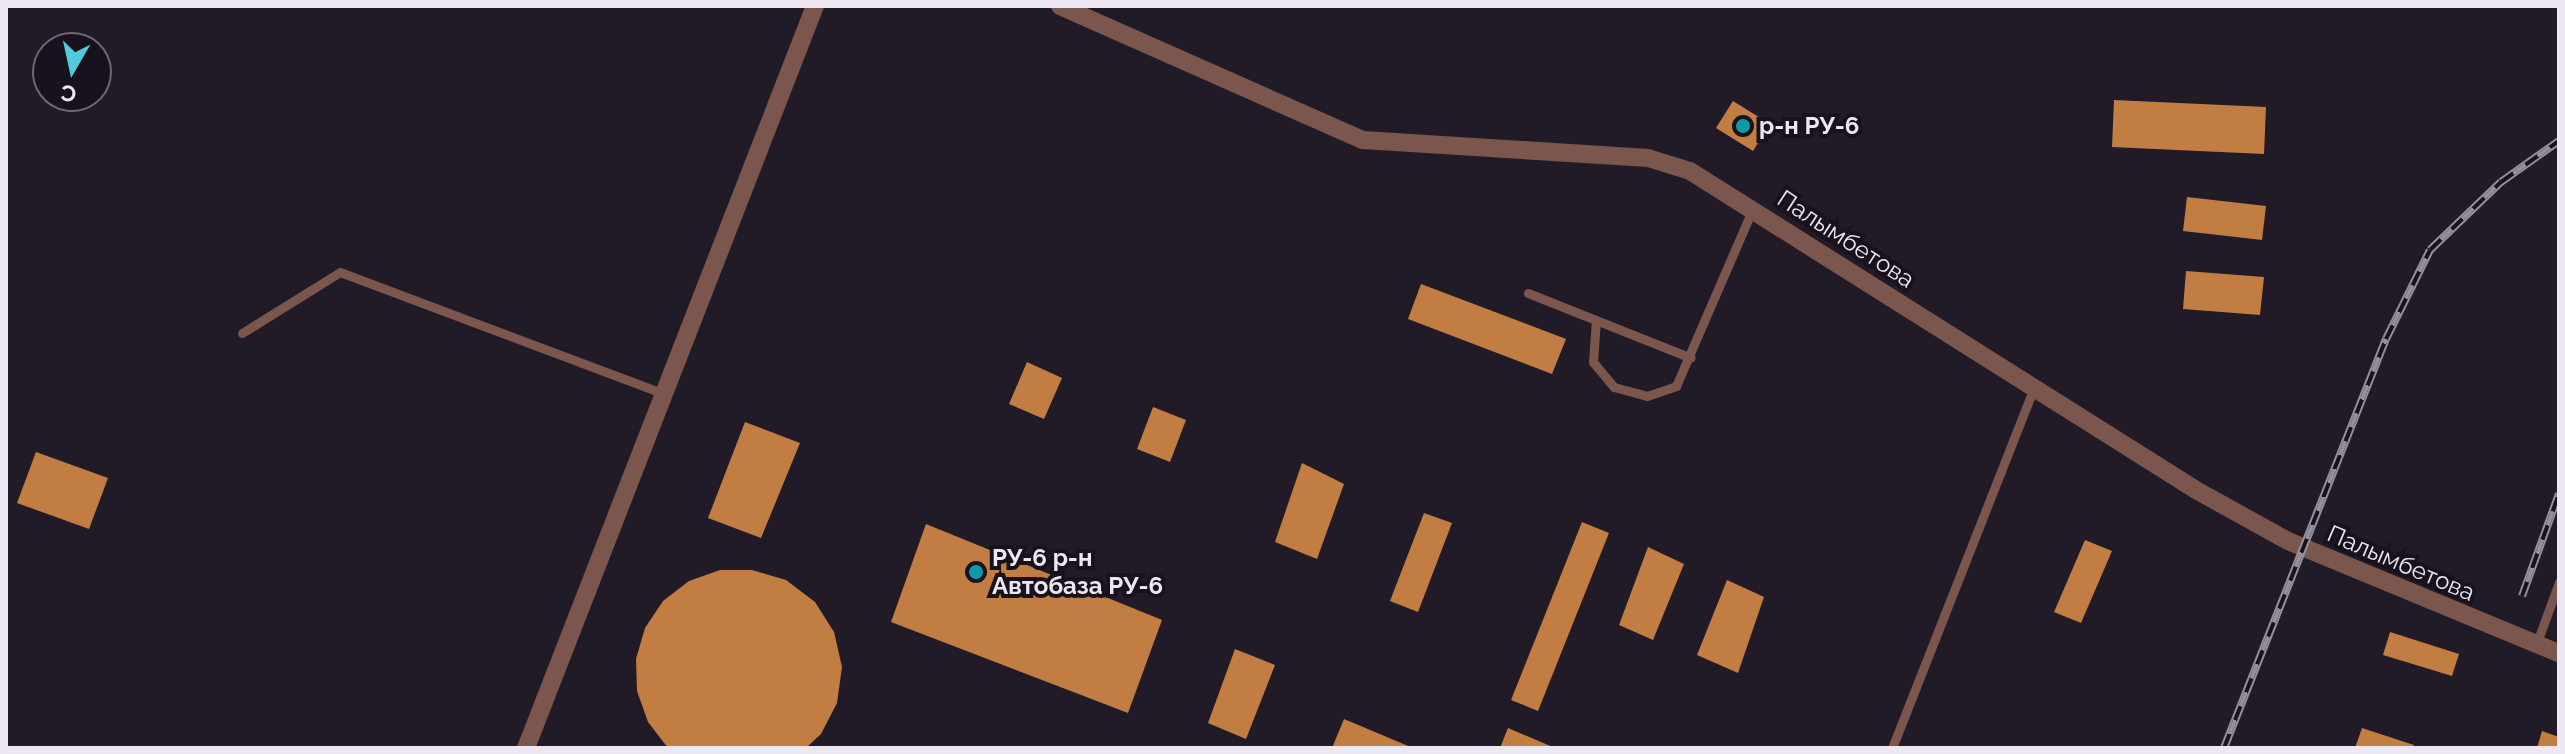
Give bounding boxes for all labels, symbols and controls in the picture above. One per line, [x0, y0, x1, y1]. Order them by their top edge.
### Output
north arrow [32, 32, 112, 112]
text: С [59, 80, 78, 108]
place label: р-н РУ-6 [1759, 112, 1859, 140]
marker: р-н РУ-6 [1734, 117, 1752, 135]
street label: Палымбетова [1772, 184, 1920, 294]
street label: Палымбетова [2323, 519, 2479, 607]
place label: РУ-6 р-н Автобаза РУ-6 [992, 544, 1163, 600]
marker: РУ-6 р-н Автобаза РУ-6 [967, 563, 985, 581]

